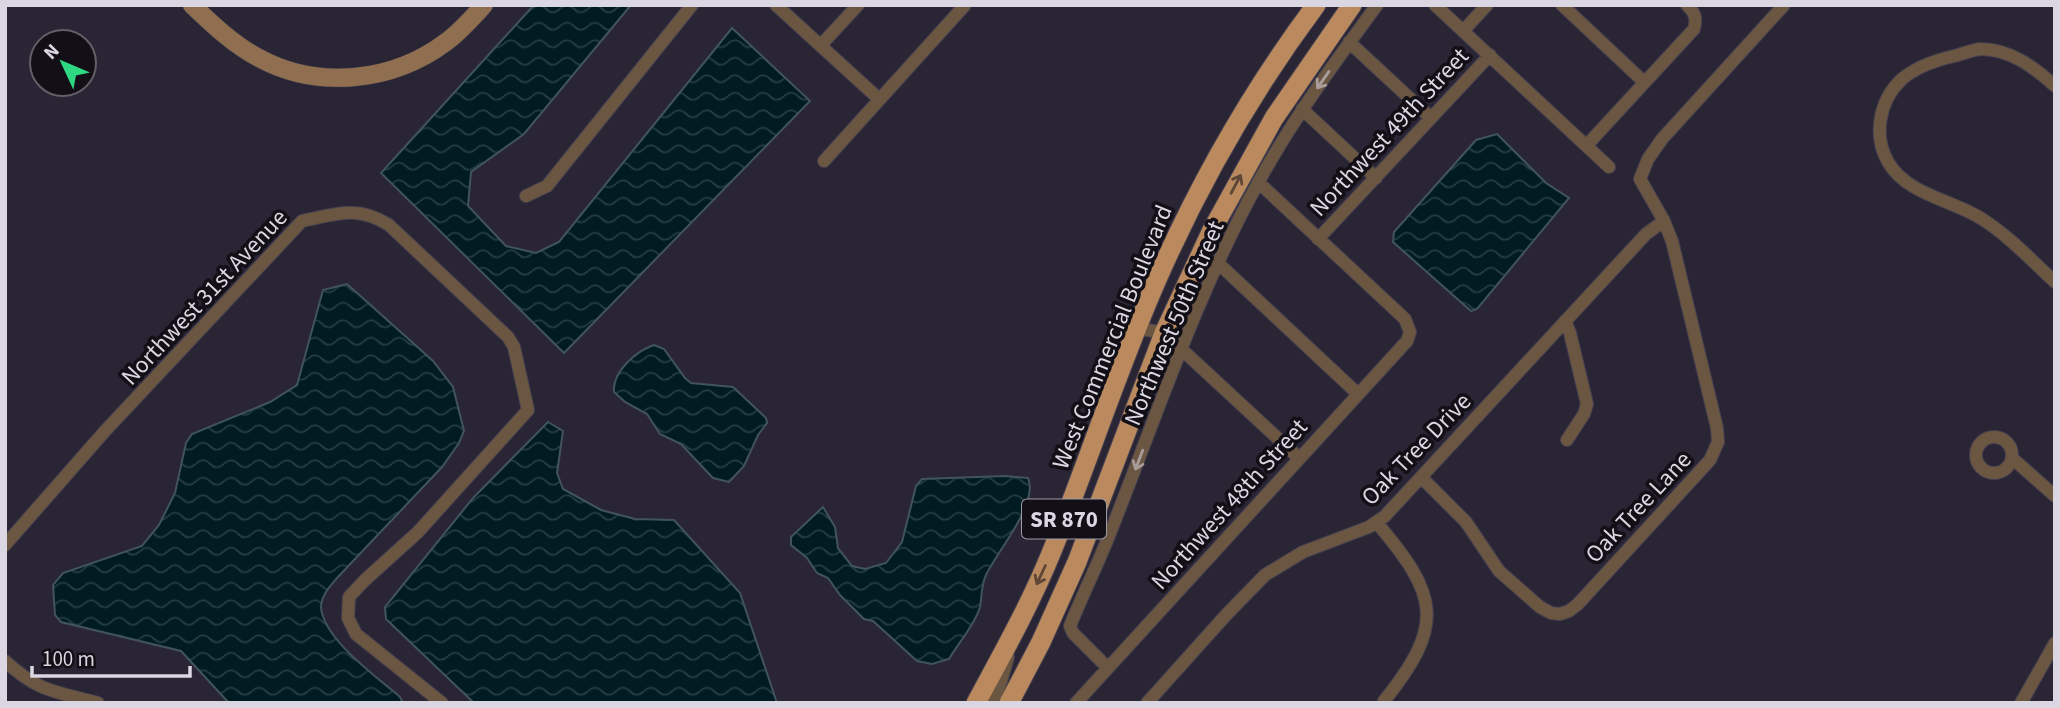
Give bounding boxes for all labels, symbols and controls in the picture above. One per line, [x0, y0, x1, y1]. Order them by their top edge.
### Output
north arrow [28, 28, 98, 98]
text: N [38, 38, 66, 66]
street label: Northwest 49th Street [1302, 40, 1477, 225]
one-way arrow [1316, 70, 1330, 89]
one-way arrow [1229, 174, 1243, 194]
street label: West Commercial Boulevard [1043, 200, 1182, 475]
street label: Northwest 31st Avenue [113, 201, 296, 393]
street label: Northwest 50th Street [1115, 215, 1233, 431]
street label: Oak Tree Drive [1353, 385, 1479, 514]
street label: Northwest 48th Street [1143, 411, 1316, 598]
street label: Oak Tree Lane [1577, 443, 1700, 571]
one-way arrow [1131, 449, 1144, 471]
road number: SR 870 [1022, 499, 1106, 538]
one-way arrow [1034, 563, 1047, 585]
scale bar [32, 634, 189, 678]
text: 100 m [42, 644, 95, 674]

